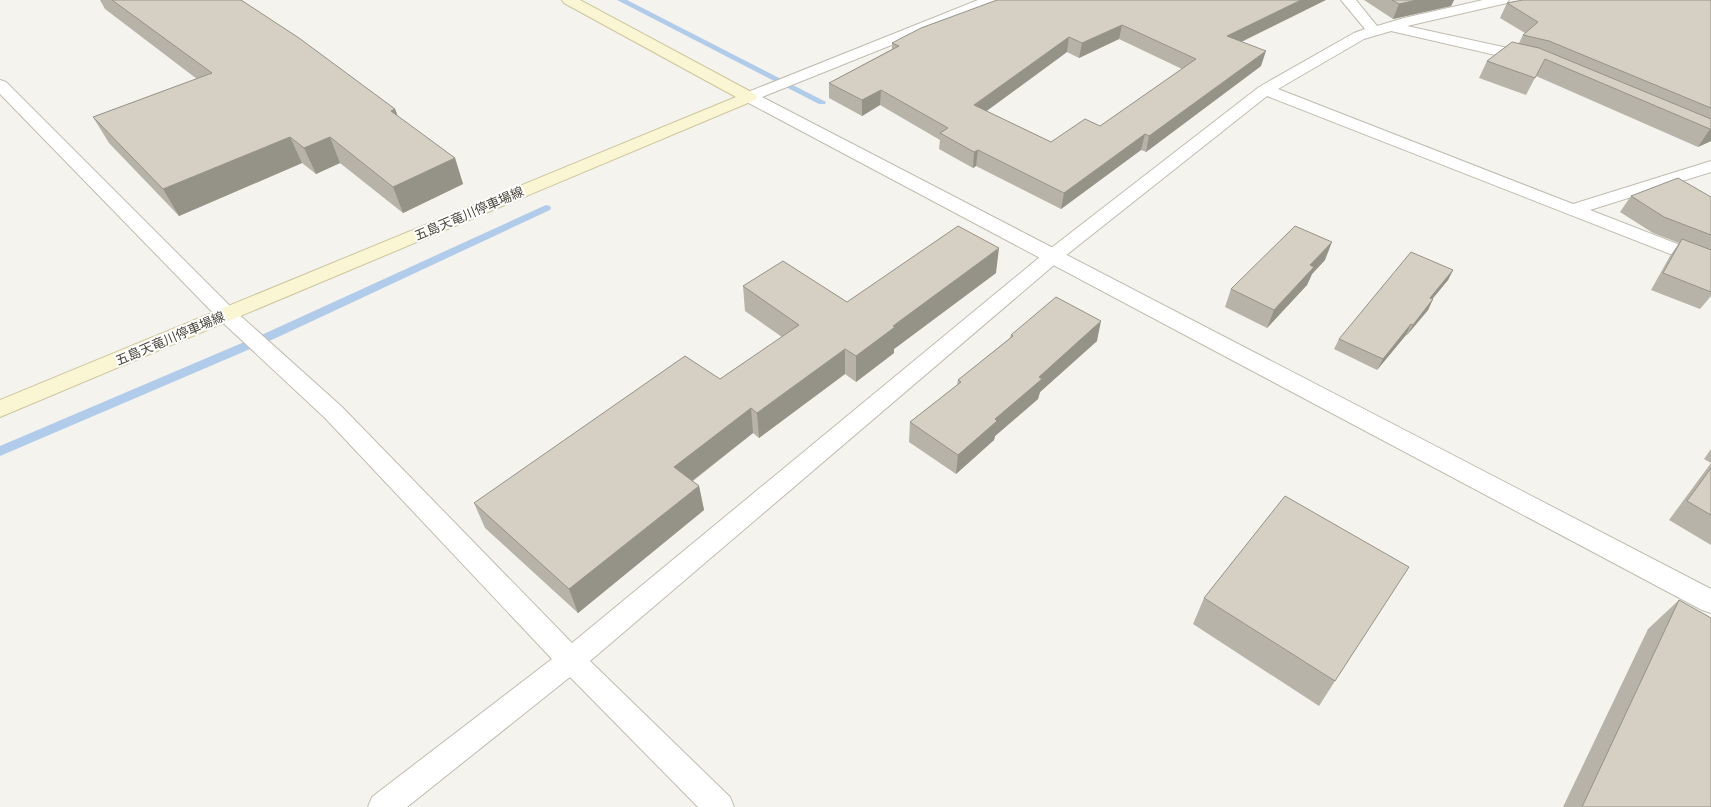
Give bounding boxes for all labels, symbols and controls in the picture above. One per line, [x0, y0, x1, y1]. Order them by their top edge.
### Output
street label: 五島天竜川停車場線 [412, 184, 526, 242]
street label: 五島天竜川停車場線 [113, 309, 227, 367]

